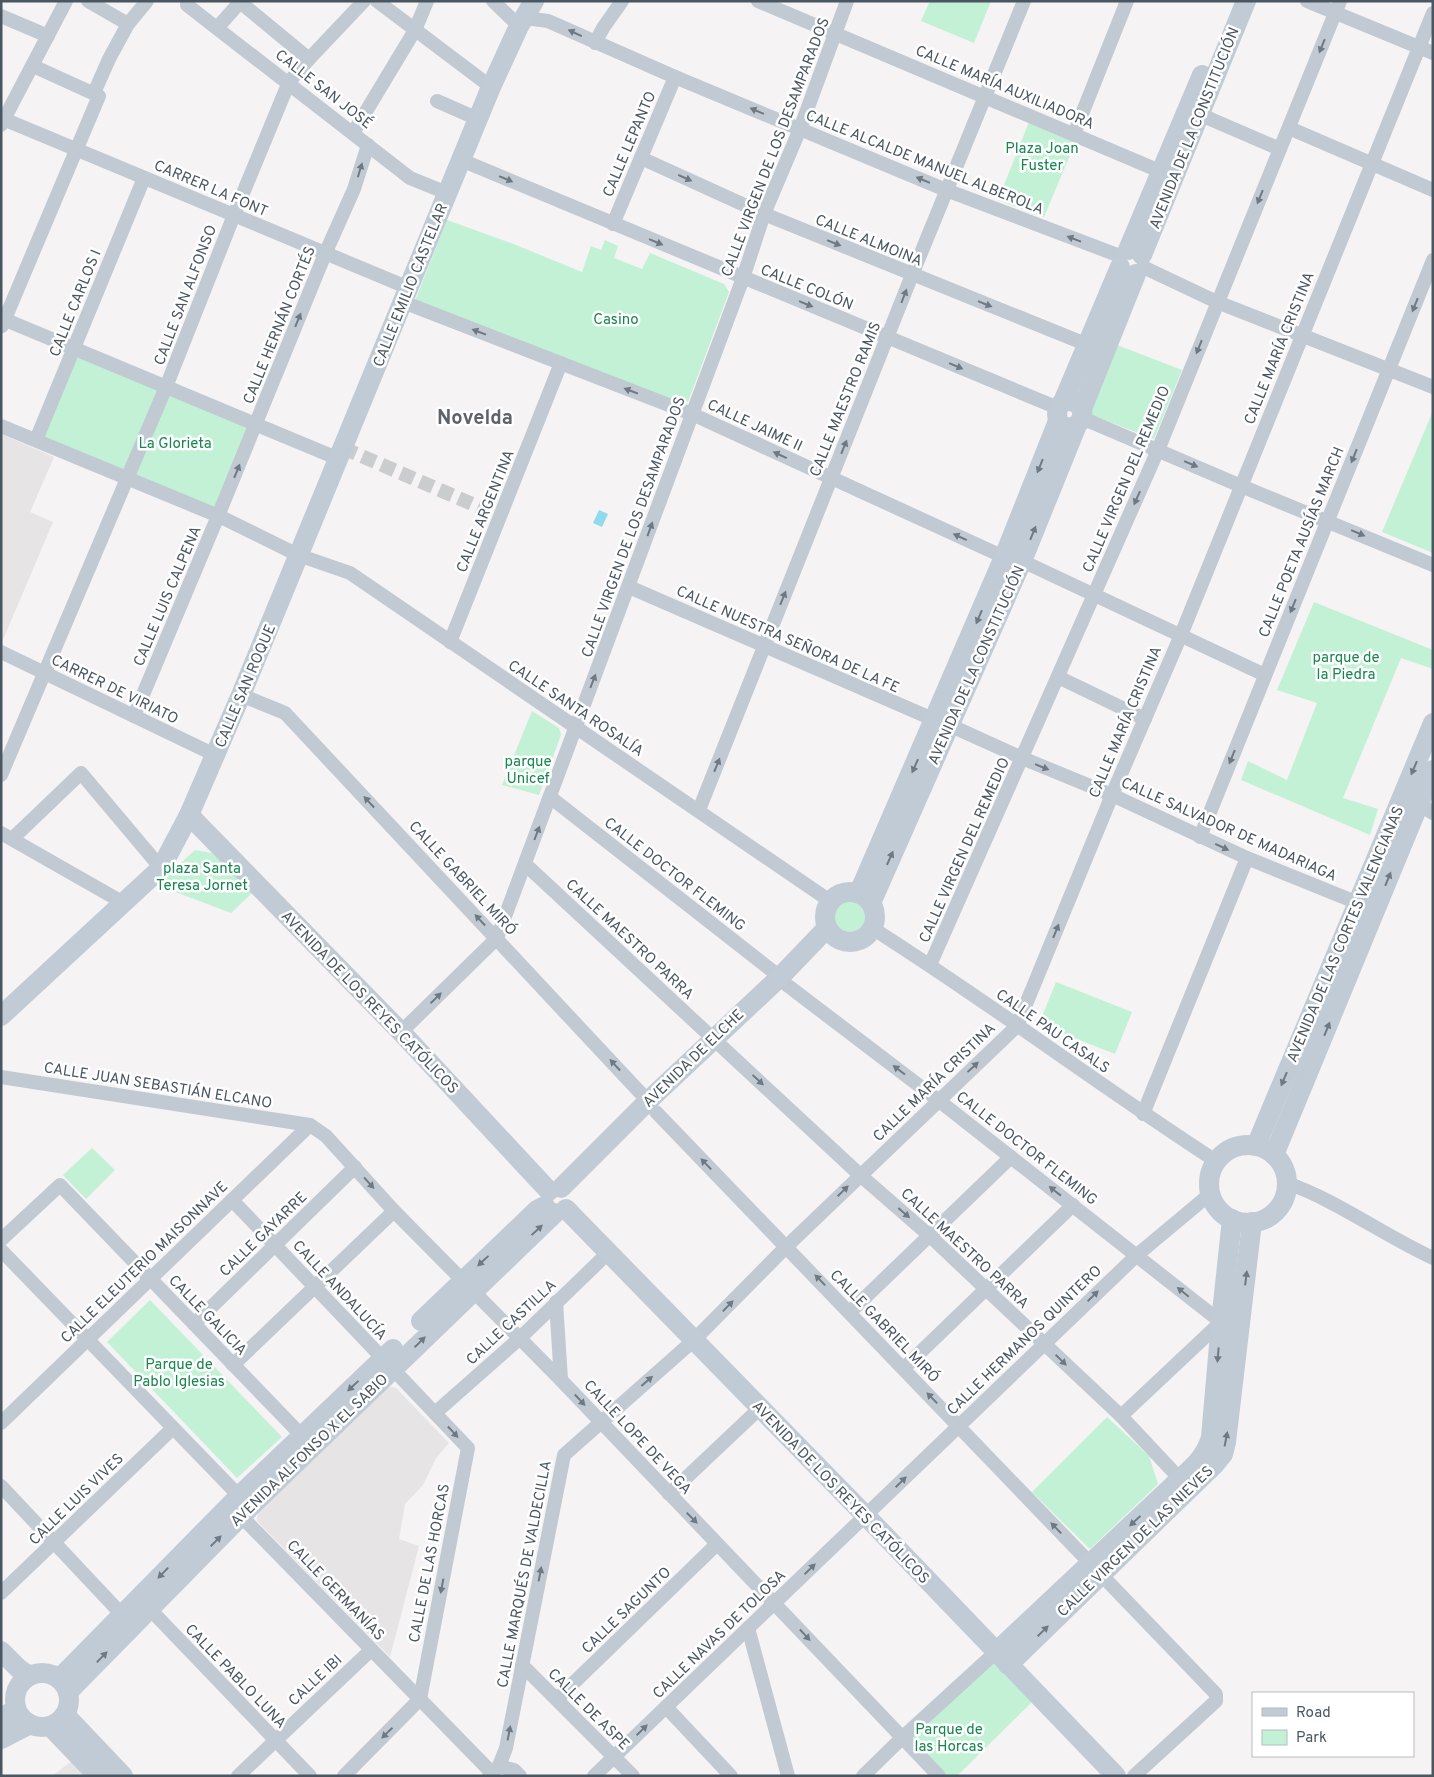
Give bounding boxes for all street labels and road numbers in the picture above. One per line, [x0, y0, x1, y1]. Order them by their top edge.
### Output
street label: CALLE VIRGEN DE LOS DESAMPARADOS [718, 15, 835, 280]
street label: AVENIDA DE LA CONSTITUCIÓN [1144, 24, 1245, 232]
street label: CALLE MARÍA AUXILIADORA [912, 41, 1097, 135]
street label: CALLE SAN JOSÉ [271, 46, 376, 134]
street label: CALLE LEPANTO [600, 89, 661, 200]
street label: CALLE ALCALDE MANUEL ALBEROLA [802, 107, 1046, 220]
street label: CARRER LA FONT [151, 157, 270, 222]
street label: CALLE EMILIO CASTELAR [370, 201, 453, 370]
street label: CALLE ALMOINA [812, 211, 925, 272]
street label: CALLE SAN ALFONSO [151, 223, 222, 368]
street label: CALLE HERNÁN CORTÉS [239, 243, 321, 407]
street label: CALLE CARLOS I [46, 247, 107, 360]
street label: CALLE COLÓN [757, 259, 856, 316]
street label: CALLE MARÍA CRISTINA [1240, 269, 1320, 428]
street label: CALLE MAESTRO RAMIS [807, 319, 886, 480]
street label: CALLE VIRGEN DEL REMEDIO [1079, 383, 1175, 576]
street label: CALLE VIRGEN DE LOS DESAMPARADOS [578, 394, 691, 661]
street label: CALLE JAIME II [704, 396, 805, 457]
street label: CALLE POETA AUSÍAS MARCH [1254, 444, 1349, 641]
street label: CALLE ARGENTINA [453, 447, 520, 576]
street label: CALLE LUIS CALPENA [130, 524, 207, 670]
street label: AVENIDA DE LA CONSTITUCIÓN [923, 562, 1030, 768]
street label: CALLE NUESTRA SEÑORA DE LA FE [673, 581, 902, 698]
street label: CALLE SAN ROQUE [212, 622, 281, 751]
street label: CALLE MARÍA CRISTINA [1085, 643, 1167, 801]
street label: CARRER DE VIRIATO [48, 651, 181, 729]
street label: CALLE SANTA ROSALÍA [504, 656, 647, 762]
street label: CALLE VIRGEN DEL REMEDIO [916, 755, 1015, 946]
street label: CALLE SALVADOR DE MADARIAGA [1117, 774, 1339, 887]
street label: AVENIDA DE LAS CORTES VALENCIANAS [1284, 804, 1409, 1066]
street label: CALLE DOCTOR FLEMING [599, 814, 749, 936]
street label: CALLE GABRIEL MIRÓ [404, 816, 521, 940]
street label: CALLE MAESTRO PARRA [561, 876, 697, 1004]
street label: AVENIDA DE LOS REYES CATÓLICOS [276, 906, 463, 1099]
street label: CALLE PAU CASALS [991, 986, 1113, 1079]
street label: AVENIDA DE ELCHE [639, 1006, 749, 1112]
street label: CALLE MARÍA CRISTINA [869, 1019, 1000, 1147]
street label: CALLE JUAN SEBASTIÁN ELCANO [42, 1058, 273, 1114]
street label: CALLE DOCTOR FLEMING [951, 1088, 1101, 1210]
street label: CALLE ELEUTERIO MAISONNAVE [57, 1178, 233, 1348]
street label: CALLE MAESTRO PARRA [896, 1185, 1032, 1313]
street label: CALLE GAYARRE [216, 1188, 312, 1282]
street label: CALLE ANDALUCÍA [288, 1236, 391, 1345]
street label: CALLE HERMANOS QUINTERO [944, 1262, 1106, 1420]
street label: CALLE GABRIEL MIRÓ [825, 1265, 944, 1388]
street label: CALLE GALICIA [164, 1272, 250, 1360]
street label: CALLE CASTILLA [463, 1276, 561, 1370]
street label: AVENIDA ALFONSO X EL SABIO [227, 1371, 393, 1532]
street label: CALLE LOPE DE VEGA [579, 1377, 695, 1499]
street label: AVENIDA DE LOS REYES CATÓLICOS [747, 1396, 934, 1589]
street label: CALLE LUIS VIVES [26, 1450, 128, 1550]
street label: CALLE MARQUÉS DE VALDECILLA [493, 1459, 557, 1690]
street label: CALLE VIRGEN DE LAS NIEVES [1054, 1462, 1218, 1622]
street label: CALLE DE LAS HORCAS [406, 1482, 455, 1644]
street label: CALLE GERMANÍAS [282, 1536, 389, 1645]
street label: CALLE SAGUNTO [578, 1564, 676, 1659]
street label: CALLE NAVAS DE TOLOSA [650, 1567, 791, 1704]
street label: CALLE PABLO LUNA [180, 1621, 290, 1733]
street label: CALLE IBI [285, 1651, 347, 1711]
street label: CALLE DE ASPE [543, 1665, 633, 1755]

